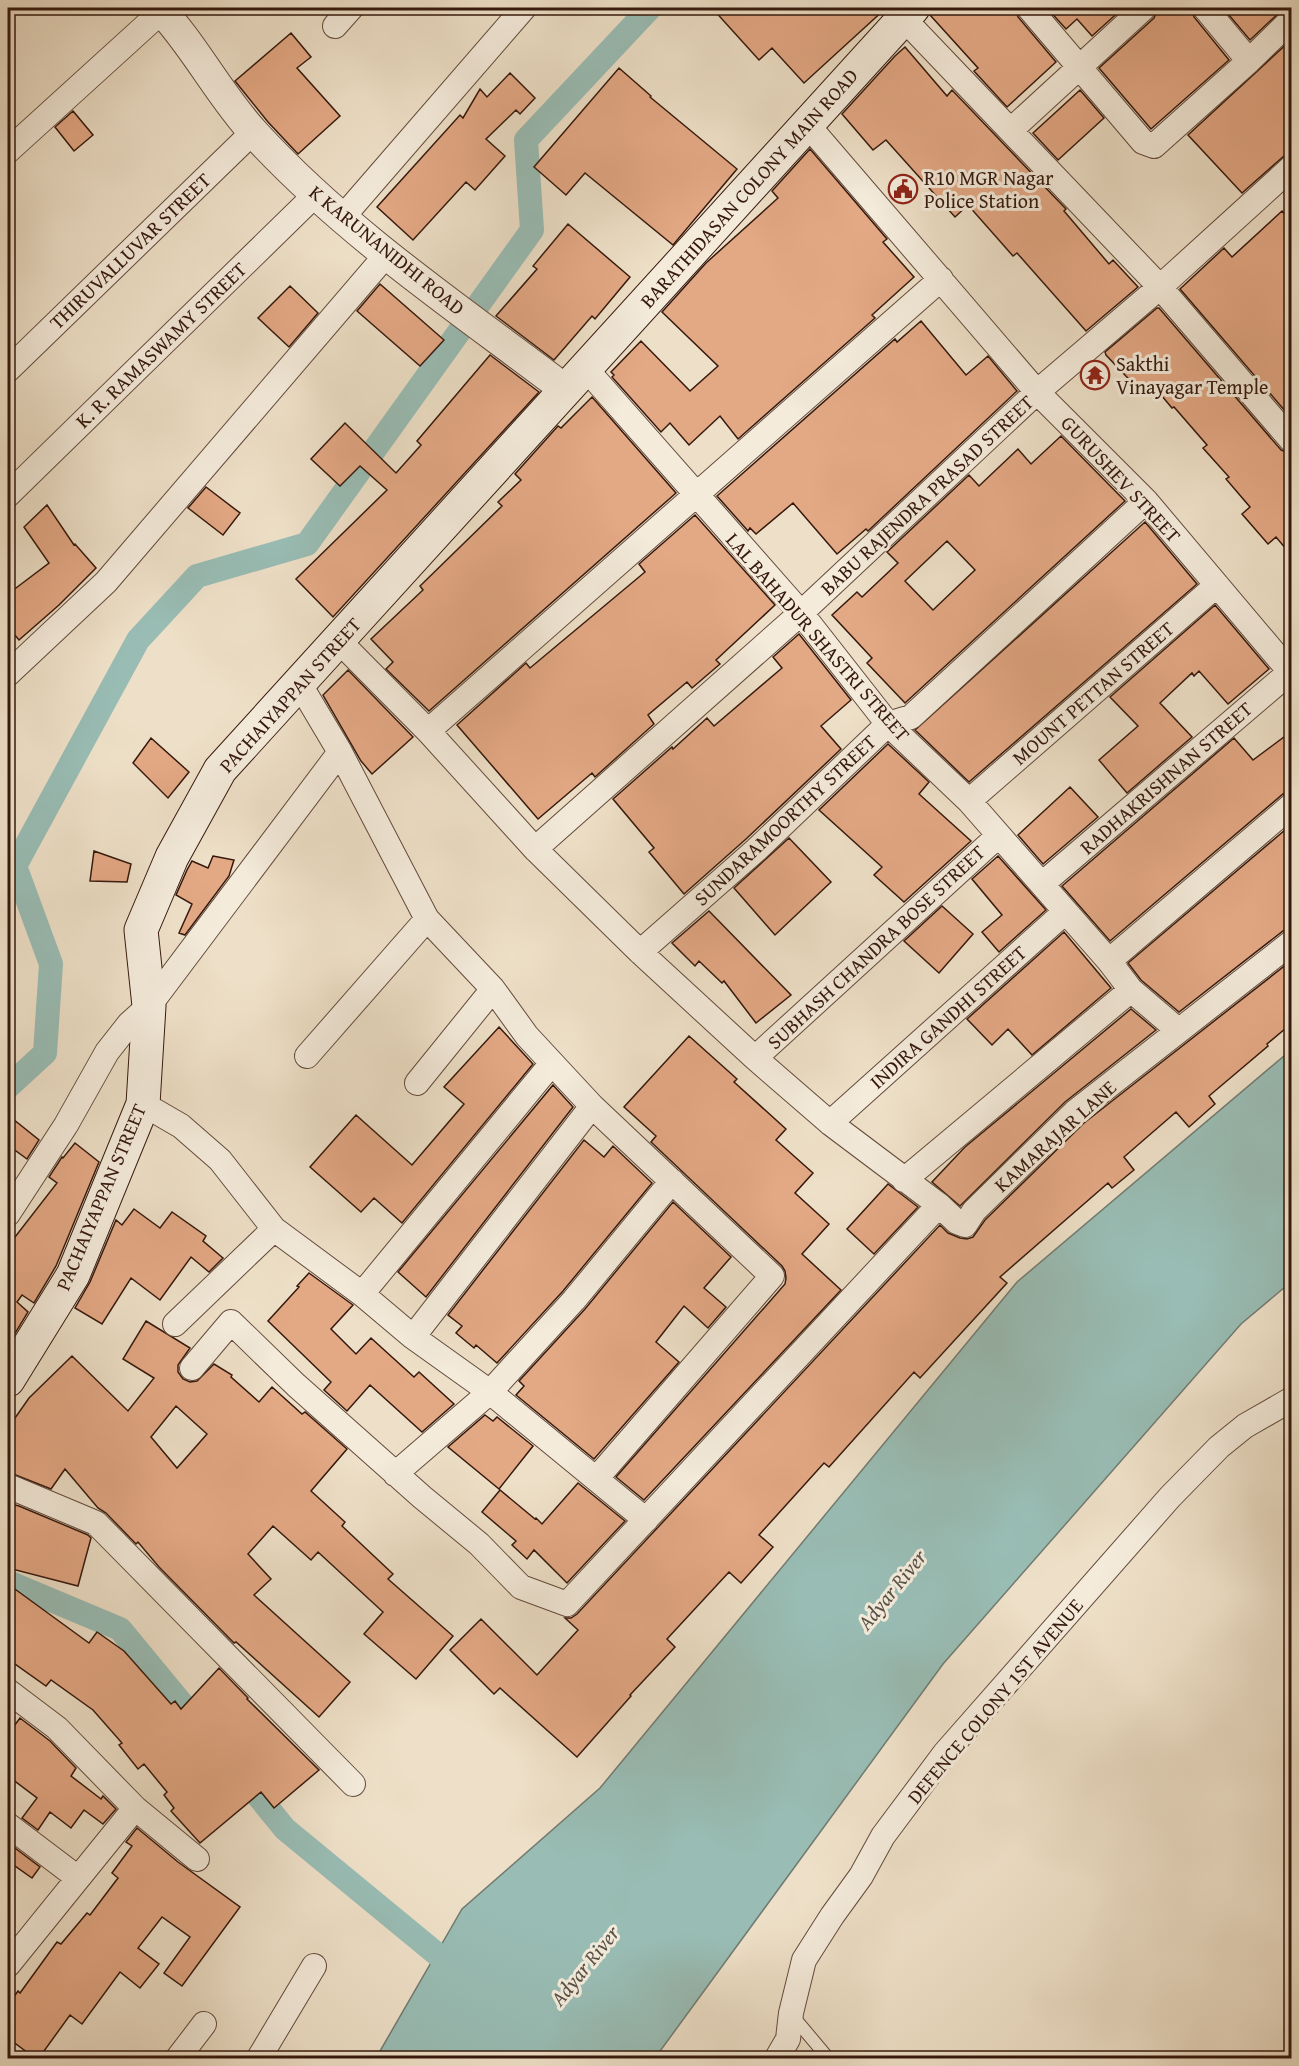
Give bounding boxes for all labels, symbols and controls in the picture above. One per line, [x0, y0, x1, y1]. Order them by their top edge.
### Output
street label: BARATHIDASAN COLONY MAIN ROAD [633, 61, 864, 314]
place label: R10 MGR Nagar Police Station [924, 163, 1053, 215]
street label: THIRUVALLUVAR STREET [42, 166, 217, 336]
public building icon: R10 MGR Nagar Police Station [887, 173, 919, 205]
street label: K KARUNANIDHI ROAD [303, 178, 471, 322]
street label: K. R. RAMASWAMY STREET [69, 255, 253, 434]
place label: Sakthi Vinayagar Temple [1116, 349, 1269, 401]
temple icon: Sakthi Vinayagar Temple [1079, 359, 1111, 391]
street label: BABU RAJENDRA PRASAD STREET [813, 388, 1040, 602]
street label: GURUSHEV STREET [1055, 409, 1188, 549]
street label: LAL BAHADUR SHASTRI STREET [719, 526, 917, 747]
street label: PACHAIYAPPAN STREET [212, 611, 367, 779]
street label: MOUNT PETTAN STREET [1005, 614, 1180, 771]
street label: RADHAKRISHNAN STREET [1073, 694, 1258, 861]
street label: SUNDARAMOORTHY STREET [687, 727, 882, 912]
street label: SUBHASH CHANDRA BOSE STREET [760, 838, 991, 1056]
street label: INDIRA GANDHI STREET [863, 938, 1033, 1095]
street label: KAMARAJAR LANE [987, 1073, 1122, 1198]
street label: PACHAIYAPPAN STREET [48, 1099, 153, 1295]
water label: Adyar River [849, 1542, 934, 1637]
street label: DEFENCE COLONY 1ST AVENUE [900, 1592, 1089, 1810]
water label: Adyar River [542, 1918, 627, 2013]

